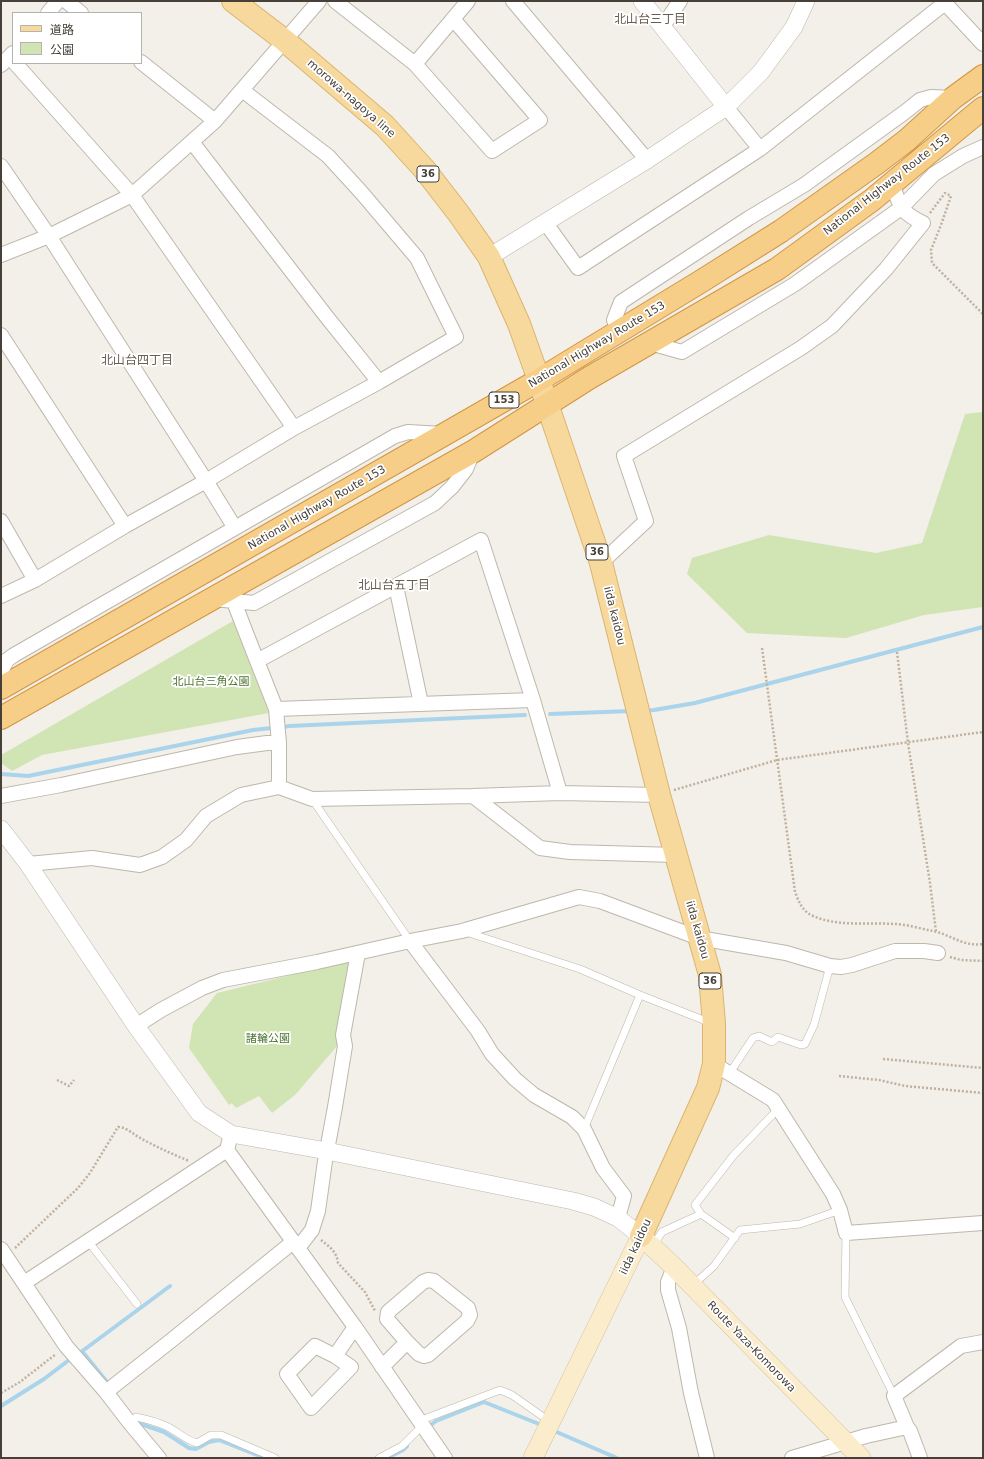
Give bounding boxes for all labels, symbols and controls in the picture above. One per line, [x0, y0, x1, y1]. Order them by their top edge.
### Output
legend [12, 12, 142, 64]
district label: 北山台三丁目 [614, 13, 686, 27]
text: 道路 [50, 23, 74, 37]
text: 公園 [50, 43, 74, 57]
street label: morowa-nagoya line [304, 57, 398, 141]
street label: National Highway Route 153 [821, 132, 953, 238]
road number: 36 [417, 166, 439, 182]
street label: National Highway Route 153 [526, 299, 668, 391]
district label: 北山台四丁目 [101, 354, 173, 368]
road number: 153 [489, 392, 519, 408]
street label: National Highway Route 153 [246, 463, 388, 553]
road number: 36 [586, 544, 608, 560]
district label: 北山台五丁目 [358, 579, 430, 593]
street label: iida kaidou [600, 585, 628, 647]
park label: 北山台三角公園 [173, 675, 249, 689]
street label: iida kaidou [682, 899, 712, 961]
road number: 36 [699, 973, 721, 989]
park label: 諸輪公園 [246, 1032, 290, 1046]
street label: iida kaidou [617, 1217, 655, 1277]
street label: Route Yaza-Komorowa [704, 1299, 798, 1395]

